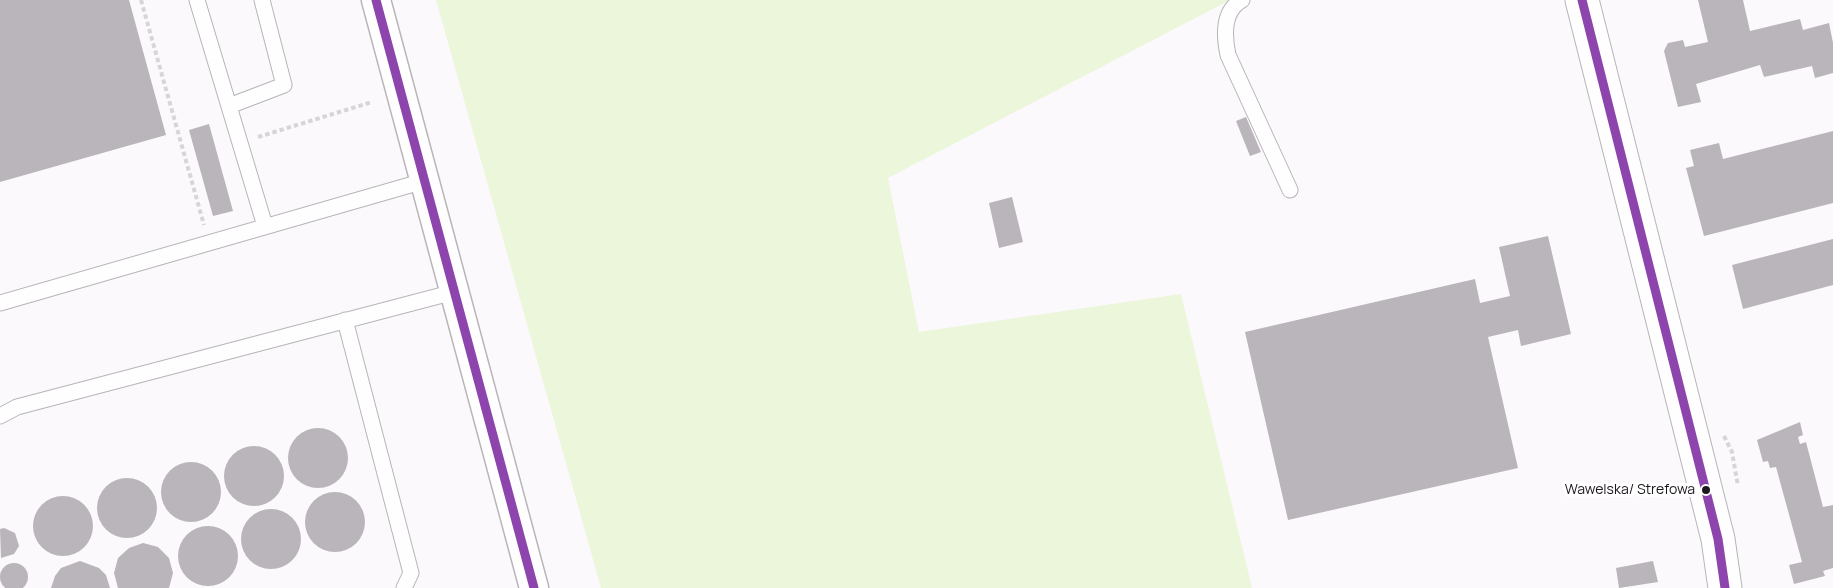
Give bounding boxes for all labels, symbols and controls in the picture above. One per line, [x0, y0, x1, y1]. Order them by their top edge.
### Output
place label: Wawelska/ Strefowa [1565, 482, 1695, 498]
marker: Wawelska/ Strefowa [1700, 484, 1712, 496]

